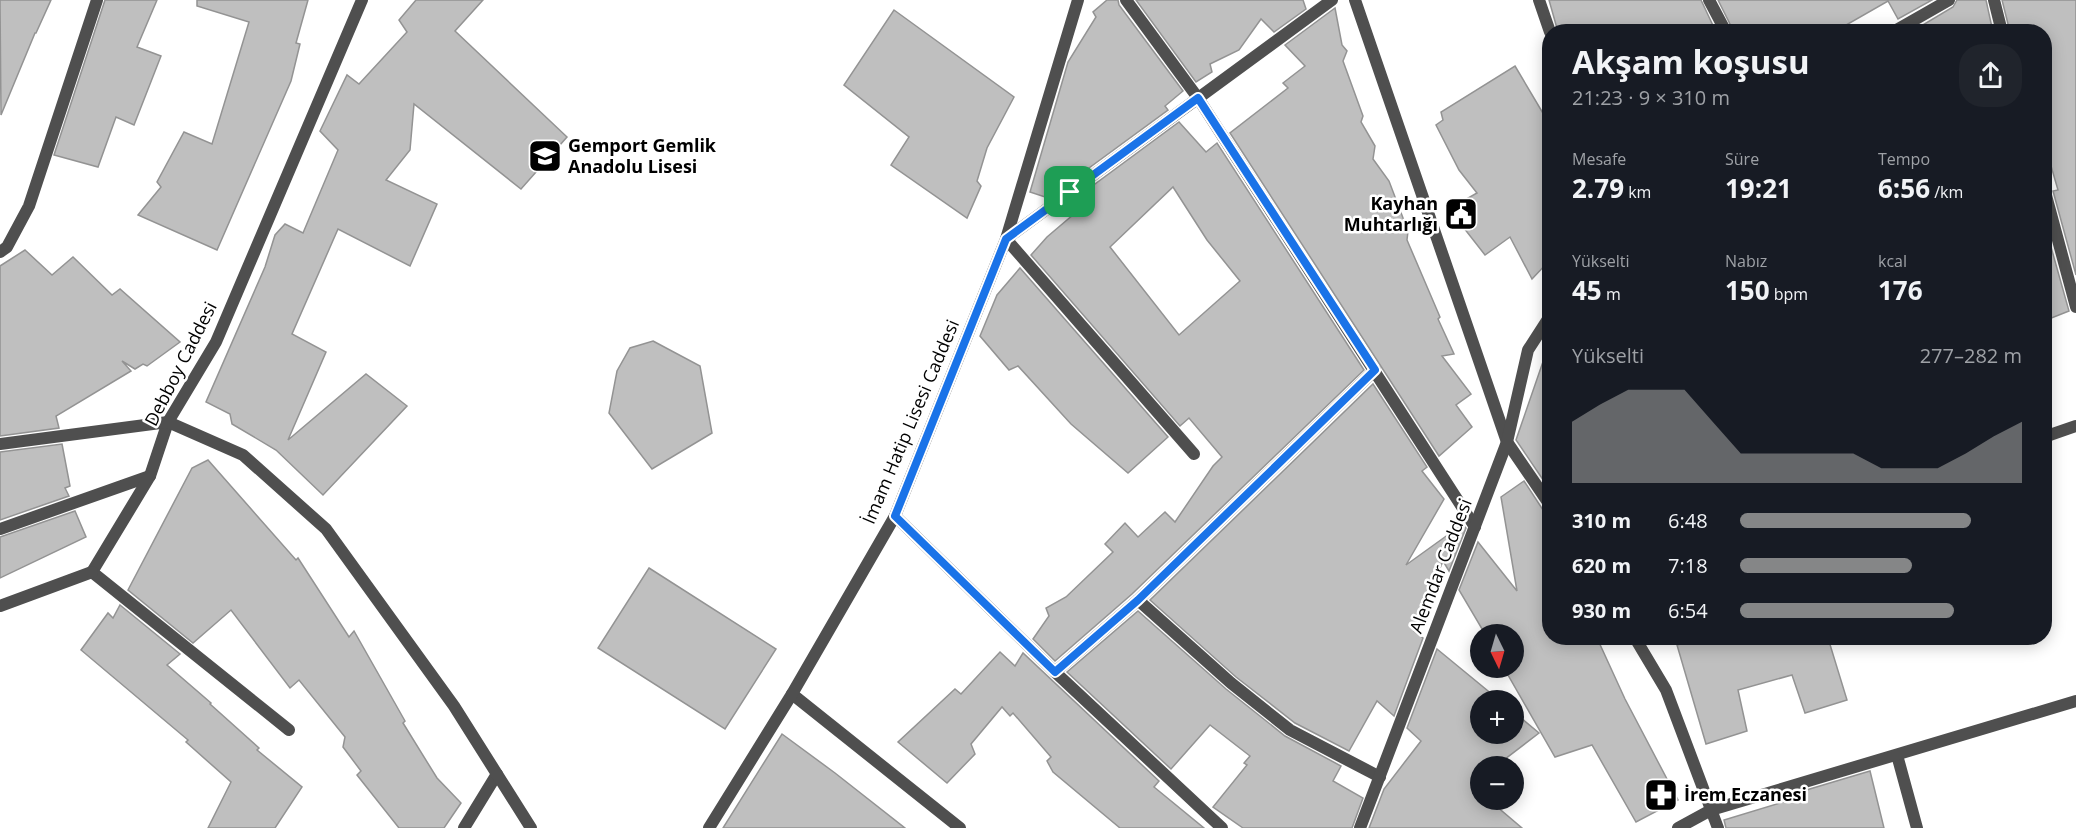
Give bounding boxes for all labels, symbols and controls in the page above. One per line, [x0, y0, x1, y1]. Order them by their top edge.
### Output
text: Akşam koşusu [1572, 39, 1810, 84]
button: share [1959, 44, 2022, 107]
text: 21:23 · 9 × 310 m [1572, 84, 1730, 111]
place label: Gemport Gemlik Anadolu Lisesi [568, 133, 717, 178]
school or university icon: Gemport Gemlik Anadolu Lisesi [527, 138, 563, 174]
text: Mesafe [1572, 148, 1626, 170]
text: Süre [1725, 148, 1759, 170]
text: Tempo [1878, 148, 1930, 170]
pin [1044, 166, 1095, 217]
text: 2.79 [1572, 170, 1624, 206]
text: 19:21 [1725, 170, 1792, 206]
text: 6:56 [1878, 170, 1930, 206]
icon: arrive [1053, 175, 1086, 208]
text: km [1624, 181, 1651, 203]
text: /km [1930, 181, 1963, 203]
place label: Kayhan Muhtarlığı [1344, 191, 1438, 236]
public building icon: Kayhan Muhtarlığı [1443, 196, 1479, 232]
text: Yükselti [1572, 250, 1630, 272]
text: Nabız [1725, 250, 1767, 272]
text: kcal [1878, 250, 1907, 272]
text: 45 [1572, 272, 1602, 308]
text: 150 [1725, 272, 1770, 308]
text: 176 [1878, 272, 1923, 308]
text: m [1602, 283, 1621, 305]
text: bpm [1770, 283, 1808, 305]
street label: Debboy Caddesi [138, 297, 222, 430]
street label: İmam Hatip Lisesi Caddesi [856, 316, 964, 528]
text: Yükselti [1572, 342, 1644, 369]
text: 277–282 m [1920, 342, 2022, 369]
street label: Alemdar Caddesi [1403, 495, 1477, 636]
text: 310 m [1572, 507, 1631, 534]
text: 6:48 [1668, 507, 1708, 534]
text: 620 m [1572, 552, 1631, 579]
text: 7:18 [1668, 552, 1708, 579]
text: 930 m [1572, 597, 1631, 624]
text: 6:54 [1668, 597, 1708, 624]
north arrow [1470, 624, 1524, 678]
map controls [1470, 624, 1524, 810]
button: + [1470, 690, 1524, 744]
button: − [1470, 756, 1524, 810]
pharmacy icon: İrem Eczanesi [1643, 777, 1679, 813]
place label: İrem Eczanesi [1684, 782, 1807, 806]

